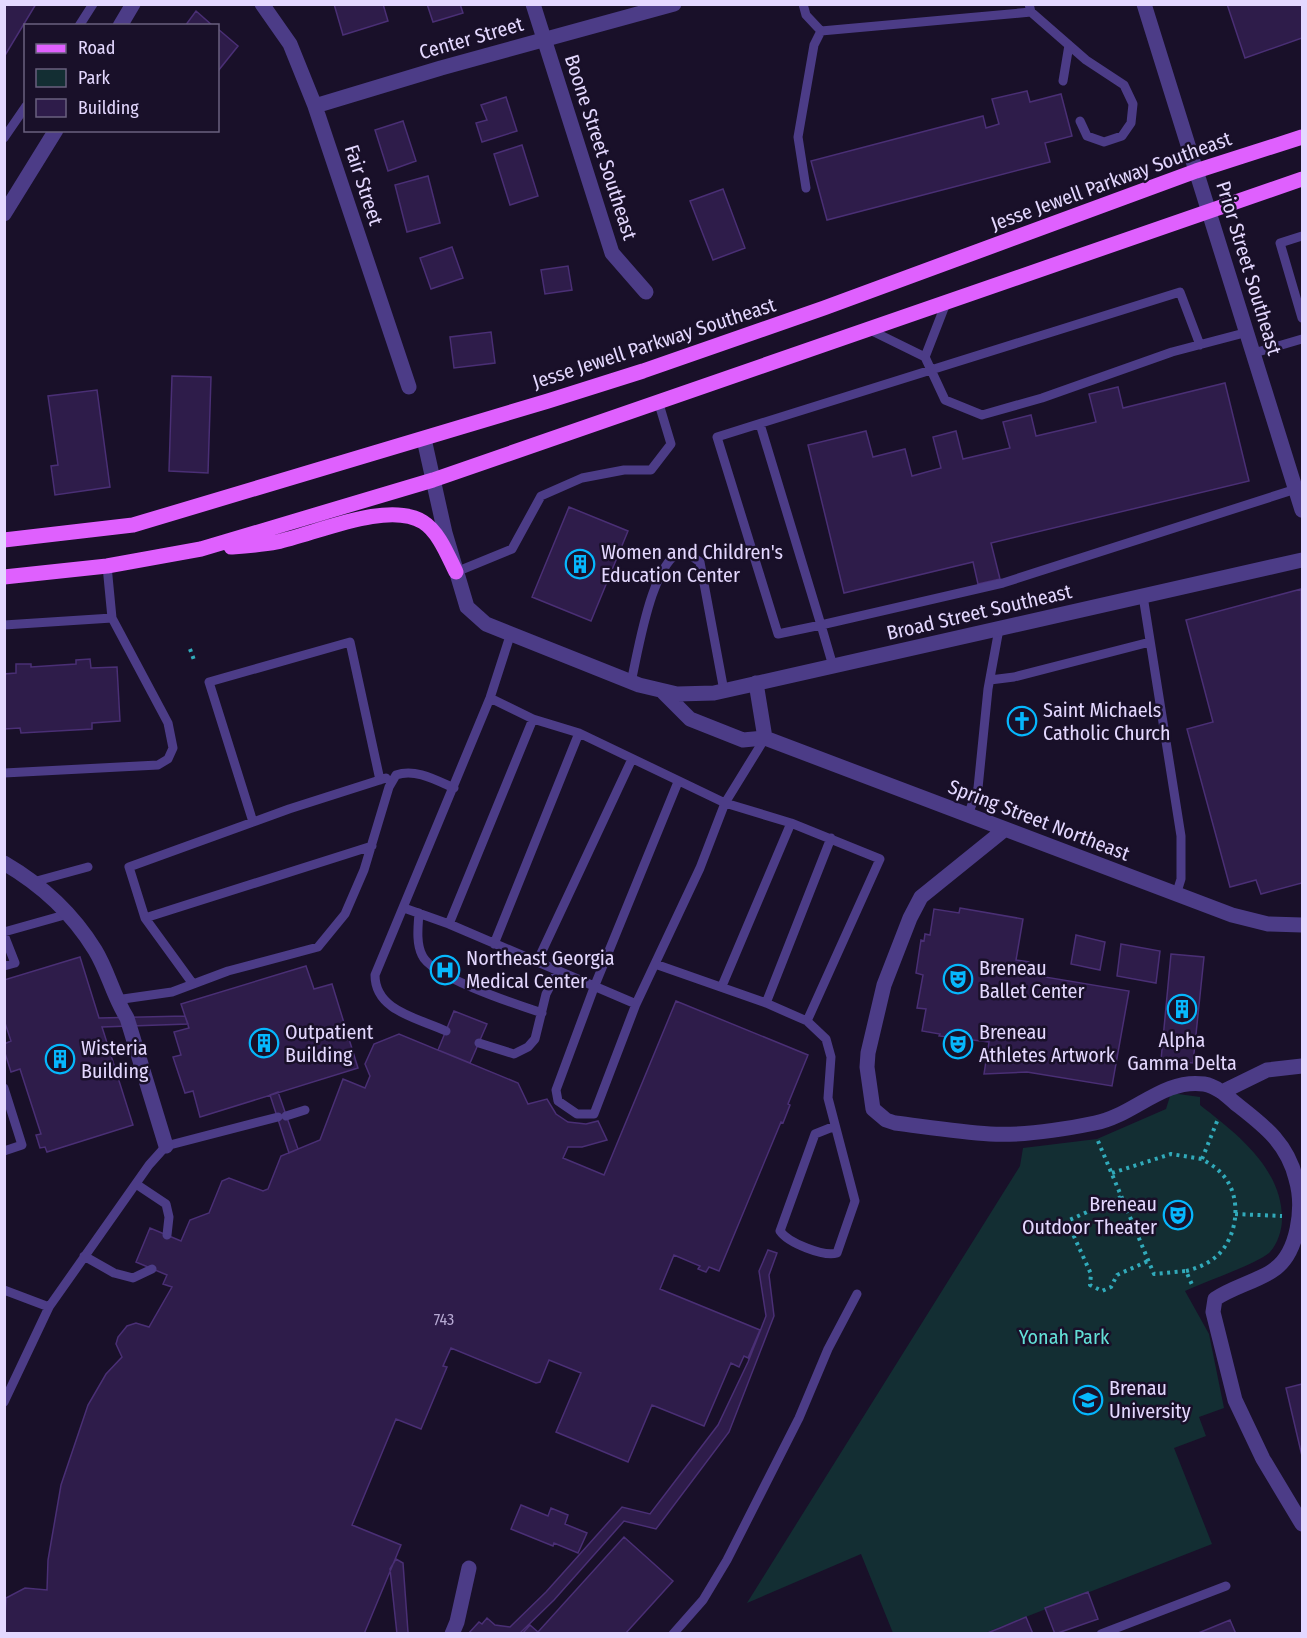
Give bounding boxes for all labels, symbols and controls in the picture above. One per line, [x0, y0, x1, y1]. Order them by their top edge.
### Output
street label: Center Street [416, 12, 526, 64]
legend [24, 24, 219, 132]
text: Road [78, 37, 115, 59]
street label: Boone Street Southeast [560, 51, 642, 243]
text: Park [78, 67, 111, 89]
text: Building [78, 97, 139, 119]
street label: Jesse Jewell Parkway Southeast [987, 126, 1235, 236]
street label: Fair Street [340, 142, 388, 229]
street label: Prior Street Southeast [1211, 178, 1287, 358]
street label: Jesse Jewell Parkway Southeast [529, 292, 779, 394]
place label: Women and Children's Education Center [601, 540, 783, 587]
building icon: Women and Children's Education Center [564, 548, 596, 580]
street label: Broad Street Southeast [884, 579, 1074, 645]
place label: Saint Michaels Catholic Church [1043, 698, 1170, 745]
church icon: Saint Michaels Catholic Church [1006, 705, 1038, 737]
street label: Spring Street Northeast [945, 774, 1133, 866]
place label: Northeast Georgia Medical Center [466, 946, 615, 993]
hospital icon: Northeast Georgia Medical Center [429, 954, 461, 986]
place label: Breneau Ballet Center [979, 956, 1084, 1003]
theatre icon: Breneau Ballet Center [942, 963, 974, 995]
building icon: Alpha Gamma Delta [1166, 993, 1198, 1025]
place label: Outpatient Building [285, 1020, 374, 1067]
place label: Breneau Athletes Artwork [979, 1020, 1116, 1067]
building icon: Outpatient Building [248, 1027, 280, 1059]
theatre icon: Breneau Athletes Artwork [942, 1028, 974, 1060]
place label: Alpha Gamma Delta [1127, 1028, 1237, 1075]
place label: Wisteria Building [81, 1036, 149, 1083]
building icon: Wisteria Building [44, 1043, 76, 1075]
place label: Breneau Outdoor Theater [1022, 1192, 1157, 1239]
theatre icon: Breneau Outdoor Theater [1162, 1199, 1194, 1231]
house number: 743 [434, 1310, 454, 1329]
park label: Yonah Park [1019, 1325, 1110, 1349]
place label: Brenau University [1109, 1376, 1191, 1423]
school or university icon: Brenau University [1072, 1384, 1104, 1416]

